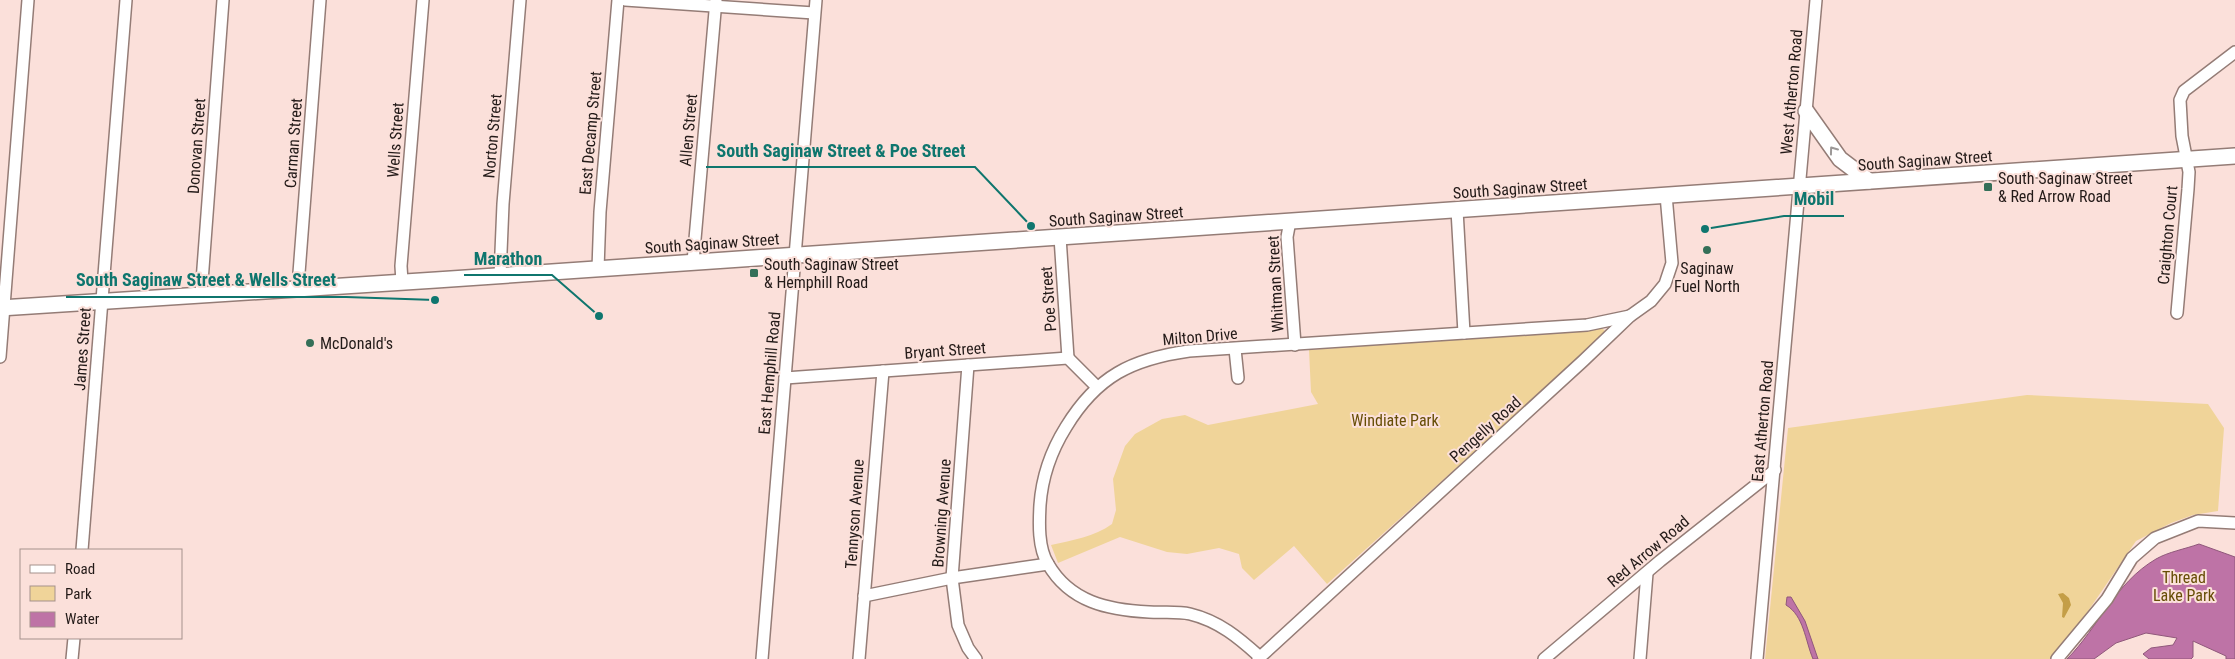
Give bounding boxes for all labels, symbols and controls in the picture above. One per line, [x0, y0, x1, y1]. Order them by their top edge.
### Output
street label: West Atherton Road [1777, 29, 1806, 155]
street label: East Decamp Street [576, 70, 605, 196]
street label: Norton Street [479, 93, 506, 179]
street label: Allen Street [676, 93, 701, 167]
street label: Donovan Street [184, 97, 209, 195]
street label: Carman Street [281, 97, 306, 189]
street label: Wells Street [383, 102, 408, 178]
callout: South Saginaw Street & Poe Street [706, 134, 975, 167]
text: South Saginaw Street & Poe Street [717, 140, 966, 161]
one-way arrow [1830, 146, 1839, 156]
street label: South Saginaw Street [1857, 146, 1993, 175]
place label: South Saginaw Street & Red Arrow Road [1998, 169, 2133, 206]
street label: South Saginaw Street [1452, 174, 1588, 203]
marker: South Saginaw Street & Red Arrow Road [1982, 181, 1994, 193]
callout: Mobil [1784, 183, 1844, 216]
street label: Craighton Court [2154, 184, 2181, 285]
text: Mobil [1794, 188, 1834, 209]
street label: South Saginaw Street [1048, 202, 1184, 231]
street label: South Saginaw Street [644, 229, 780, 258]
street label: Whitman Street [1263, 235, 1288, 333]
callout: Marathon [464, 242, 552, 275]
marker: Saginaw Fuel North [1701, 244, 1713, 256]
text: Marathon [474, 248, 542, 269]
place label: South Saginaw Street & Hemphill Road [764, 255, 899, 292]
place label: Saginaw Fuel North [1674, 259, 1740, 296]
callout: South Saginaw Street & Wells Street [66, 264, 346, 297]
street label: Poe Street [1037, 265, 1060, 332]
marker: South Saginaw Street & Hemphill Road [748, 267, 760, 279]
text: South Saginaw Street & Wells Street [76, 269, 337, 290]
street label: James Street [70, 307, 95, 391]
street label: East Hemphill Road [755, 311, 784, 435]
street label: Milton Drive [1162, 324, 1238, 349]
place label: McDonald's [320, 334, 393, 353]
marker: McDonald's [304, 337, 316, 349]
street label: Bryant Street [904, 338, 987, 363]
street label: East Atherton Road [1748, 360, 1777, 483]
street label: Pengelly Road [1446, 392, 1525, 466]
park label: Windiate Park [1351, 411, 1439, 430]
street label: Tennyson Avenue [841, 458, 868, 570]
street label: Browning Avenue [928, 458, 955, 568]
street label: Red Arrow Road [1604, 512, 1693, 591]
legend [20, 549, 182, 639]
text: Road [65, 560, 95, 578]
park label: Thread Lake Park [2153, 568, 2216, 605]
text: Park [65, 585, 92, 603]
text: Water [65, 610, 100, 628]

